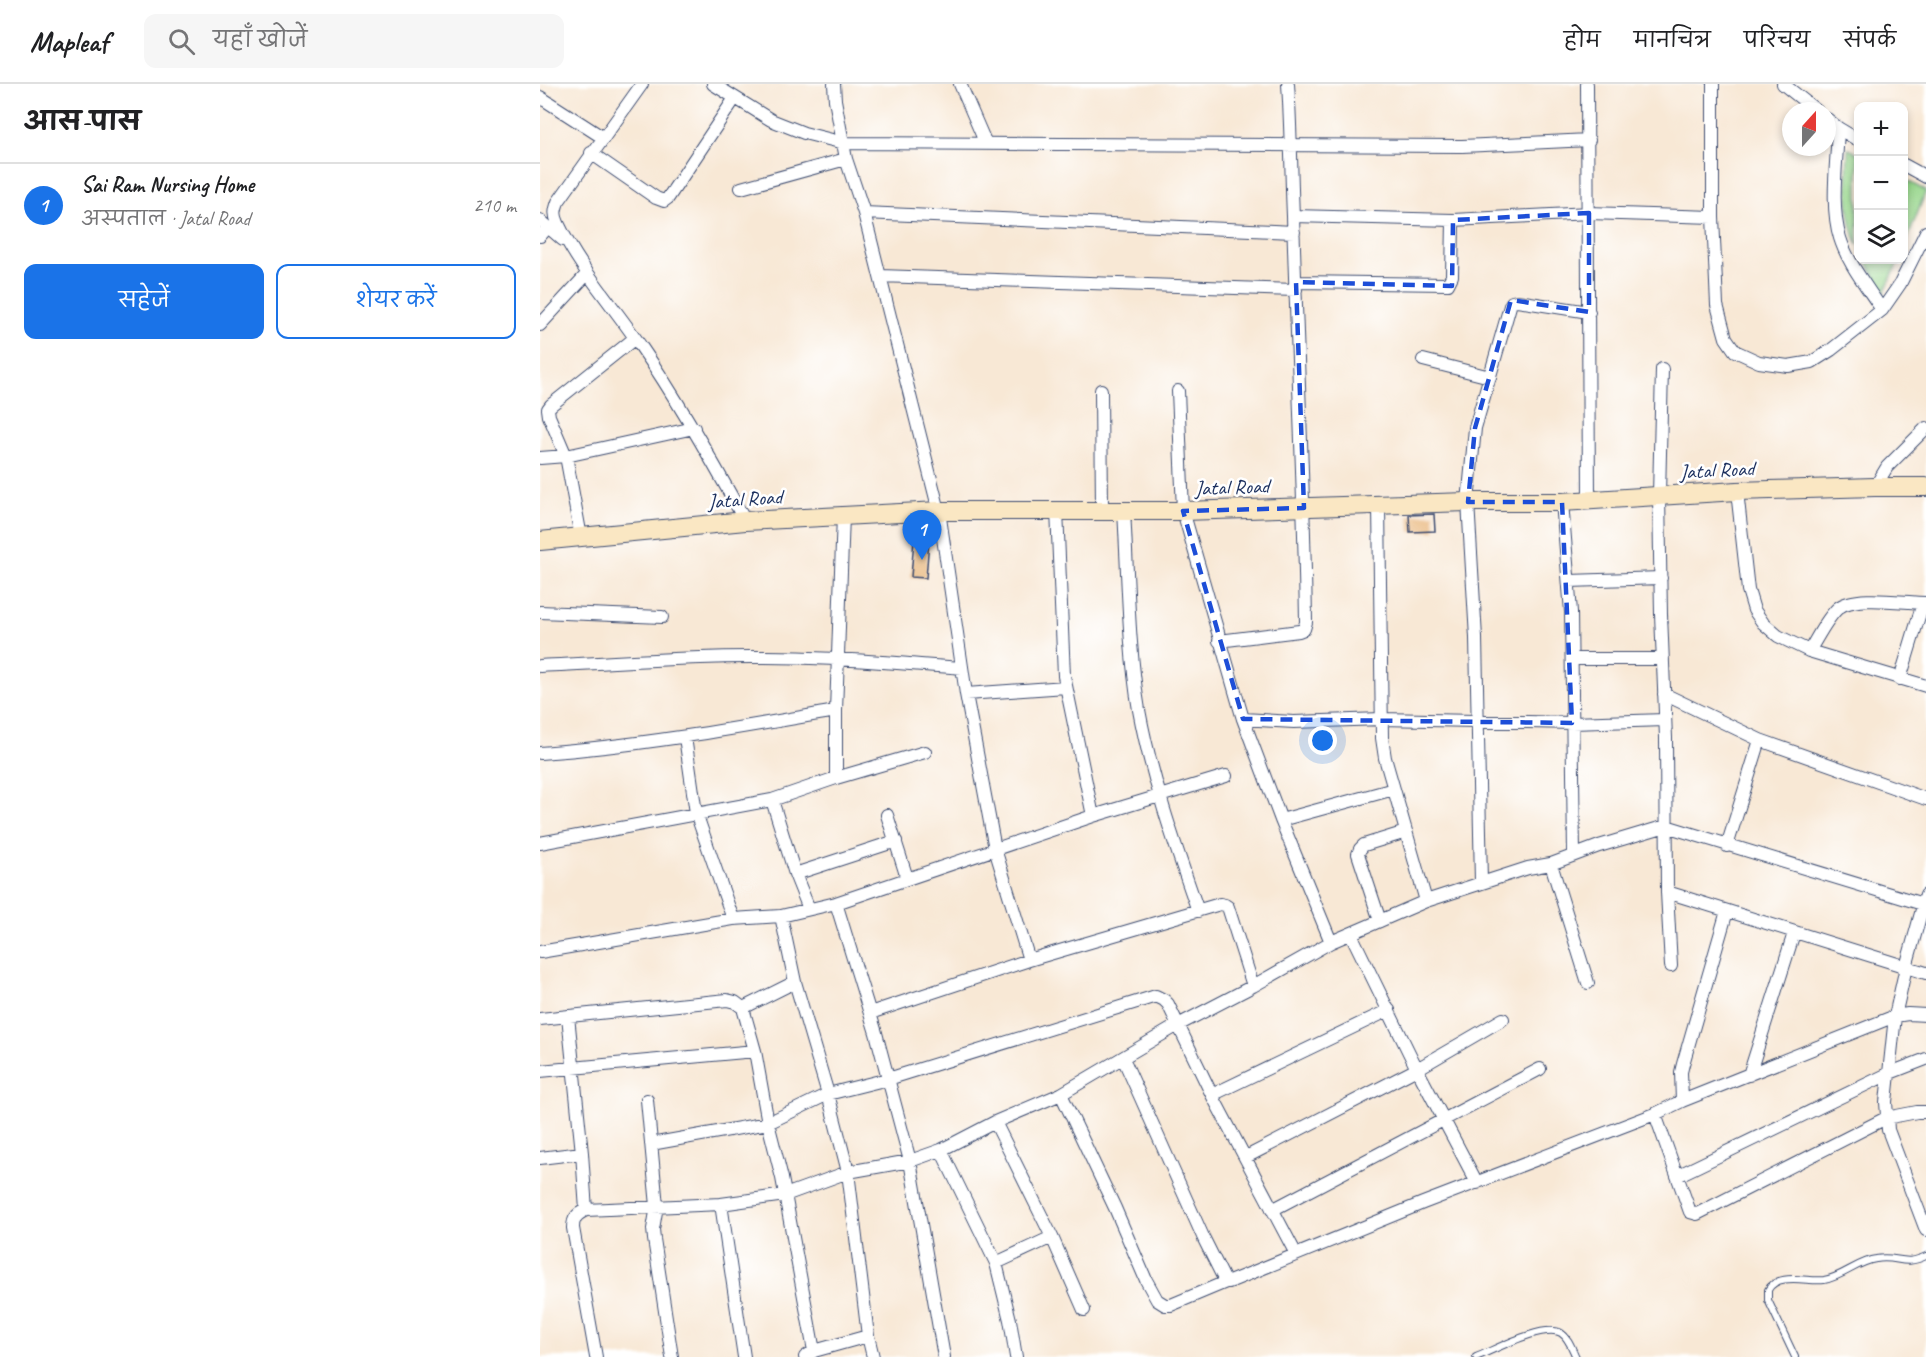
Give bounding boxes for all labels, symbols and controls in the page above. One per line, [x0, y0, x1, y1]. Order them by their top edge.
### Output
search box [144, 14, 564, 68]
text: Mapleaf [30, 24, 108, 59]
icon: search [165, 25, 198, 58]
text: यहाँ खोजें [213, 26, 307, 54]
text: होम [1564, 27, 1601, 53]
text: मानचित्र [1634, 27, 1711, 53]
text: परिचय [1744, 27, 1810, 53]
text: संपर्क [1843, 27, 1896, 53]
north arrow [1782, 102, 1836, 156]
map controls [1854, 102, 1908, 264]
button: + [1854, 102, 1908, 156]
text: आस-पास [24, 105, 141, 138]
button: − [1854, 156, 1908, 210]
text: Sai Ram Nursing Home [81, 171, 254, 199]
text: 1 [39, 193, 48, 218]
text: 210 m [473, 193, 516, 218]
text: अस्पताल · Jatal Road [81, 206, 250, 231]
button: layers [1854, 210, 1908, 264]
button: सहेजें [24, 264, 264, 339]
button: शेयर करें [276, 264, 516, 339]
street label: Jatal Road [1678, 455, 1758, 485]
street label: Jatal Road [1193, 473, 1273, 501]
street label: Jatal Road [706, 483, 786, 515]
pin: 1 [902, 510, 941, 560]
your location [1308, 726, 1337, 755]

